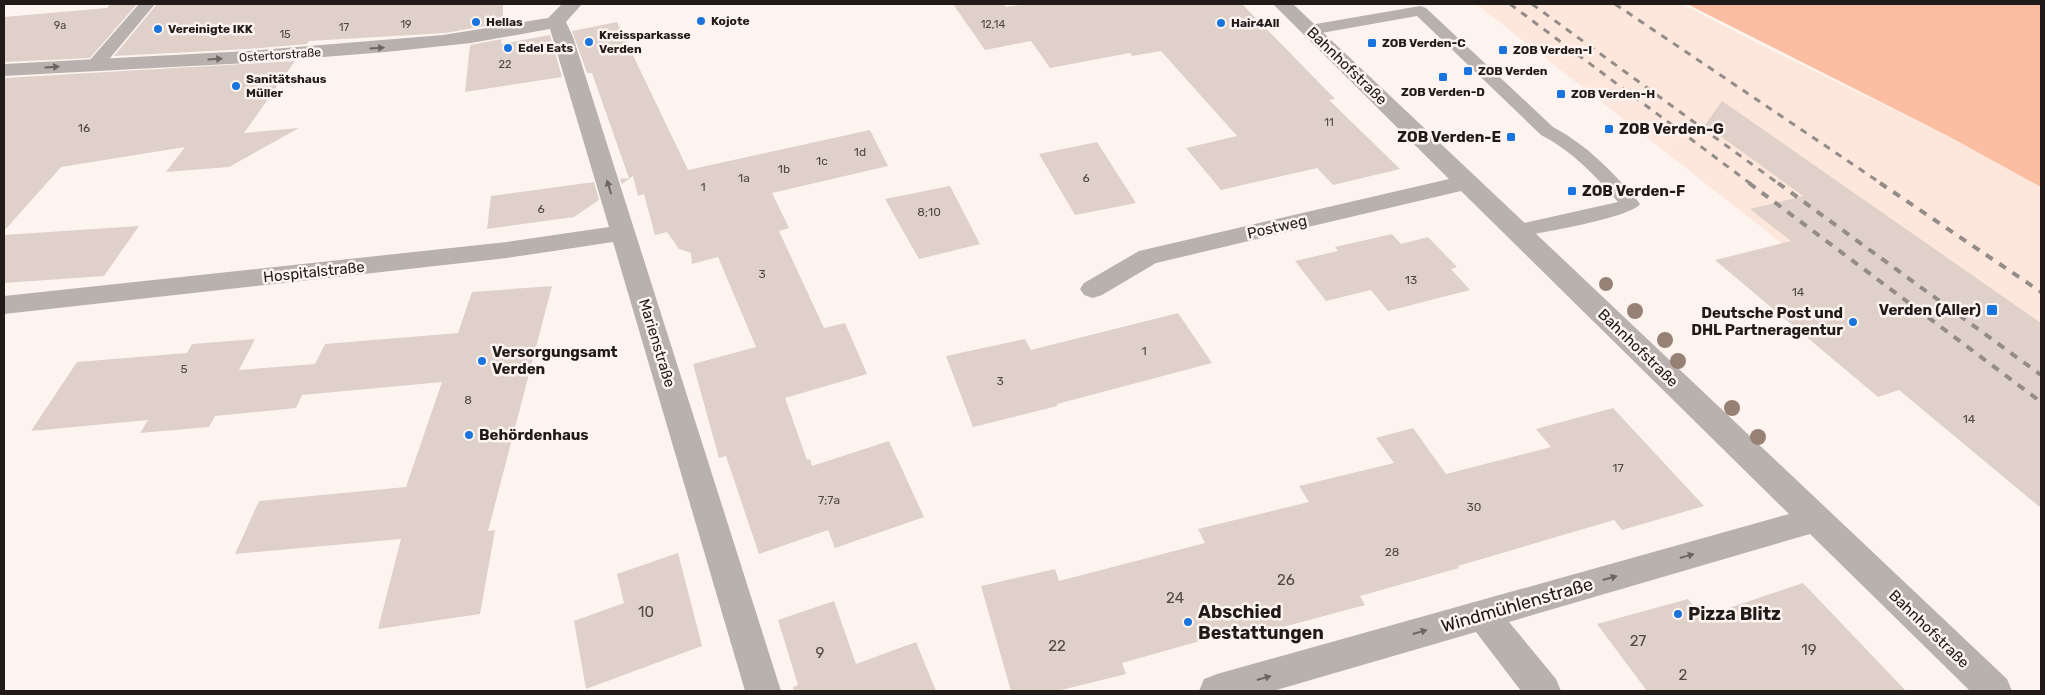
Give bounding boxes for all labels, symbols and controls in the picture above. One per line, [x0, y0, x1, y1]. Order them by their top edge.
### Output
place label: Kojote [711, 14, 750, 28]
place label: Hellas [486, 15, 523, 29]
marker: Kojote [695, 15, 707, 27]
marker: Hellas [470, 16, 482, 28]
place label: Hair4All [1231, 16, 1280, 30]
marker: Hair4All [1215, 17, 1227, 29]
house number: 19 [400, 18, 412, 31]
house number: 12,14 [981, 18, 1006, 31]
house number: 9a [54, 19, 66, 32]
house number: 17 [339, 21, 350, 34]
place label: Vereinigte IKK [168, 22, 253, 36]
marker: Vereinigte IKK [152, 23, 164, 35]
street label: Bahnhofstraße [1303, 23, 1391, 109]
house number: 15 [279, 28, 291, 41]
place label: Kreissparkasse Verden [599, 28, 691, 56]
marker: Kreissparkasse Verden [583, 36, 595, 48]
place label: ZOB Verden-C [1382, 36, 1466, 50]
marker: ZOB Verden-C [1366, 37, 1378, 49]
place label: Edel Eats [518, 41, 574, 55]
marker: Edel Eats [502, 42, 514, 54]
one-way arrow [369, 43, 385, 51]
place label: ZOB Verden-I [1513, 43, 1592, 57]
marker: ZOB Verden-I [1497, 44, 1509, 56]
street label: Ostertorstraße [239, 45, 322, 65]
one-way arrow [207, 54, 223, 62]
house number: 22 [499, 58, 511, 71]
one-way arrow [45, 63, 61, 71]
place label: ZOB Verden [1478, 64, 1548, 78]
marker: ZOB Verden [1462, 65, 1474, 77]
marker: ZOB Verden-D [1437, 71, 1449, 83]
place label: Sanitätshaus Müller [246, 72, 327, 100]
marker: Sanitätshaus Müller [230, 80, 242, 92]
place label: ZOB Verden-D [1401, 85, 1485, 99]
place label: ZOB Verden-H [1571, 87, 1655, 101]
marker: ZOB Verden-H [1555, 88, 1567, 100]
house number: 11 [1324, 116, 1334, 129]
place label: ZOB Verden-G [1619, 120, 1724, 138]
house number: 16 [78, 121, 90, 135]
marker: ZOB Verden-G [1603, 123, 1615, 135]
place label: ZOB Verden-E [1397, 128, 1501, 146]
marker: ZOB Verden-E [1505, 131, 1517, 143]
house number: 1d [854, 145, 866, 159]
house number: 1c [816, 154, 828, 168]
house number: 1b [778, 162, 790, 176]
house number: 1a [738, 171, 750, 185]
house number: 6 [1082, 171, 1090, 185]
one-way arrow [604, 179, 612, 194]
house number: 1 [700, 180, 706, 194]
place label: ZOB Verden-F [1582, 182, 1685, 200]
marker: ZOB Verden-F [1566, 185, 1578, 197]
house number: 6 [537, 202, 545, 216]
house number: 8;10 [917, 205, 941, 219]
street label: Postweg [1245, 211, 1309, 243]
street label: Hospitalstraße [262, 258, 366, 286]
house number: 3 [758, 267, 766, 281]
house number: 13 [1405, 273, 1417, 287]
house number: 14 [1792, 285, 1805, 299]
street label: Marienstraße [635, 297, 679, 389]
place label: Verden (Aller) [1879, 301, 1981, 319]
marker: Verden (Aller) [1985, 303, 1999, 317]
place label: Deutsche Post und DHL Partneragentur [1691, 304, 1843, 339]
street label: Bahnhofstraße [1594, 305, 1682, 391]
marker: Deutsche Post und DHL Partneragentur [1847, 316, 1859, 328]
place label: Versorgungsamt Verden [492, 343, 618, 378]
house number: 1 [1141, 344, 1147, 358]
marker: Versorgungsamt Verden [476, 355, 488, 367]
house number: 5 [180, 362, 188, 376]
house number: 3 [996, 374, 1004, 388]
house number: 8 [464, 393, 472, 407]
house number: 14 [1963, 412, 1976, 426]
place label: Behördenhaus [479, 426, 589, 444]
marker: Behördenhaus [463, 429, 475, 441]
house number: 17 [1612, 461, 1624, 475]
house number: 7;7a [818, 493, 840, 507]
house number: 30 [1467, 500, 1481, 514]
house number: 28 [1385, 545, 1399, 559]
one-way arrow [1680, 551, 1695, 559]
house number: 26 [1277, 571, 1295, 589]
street label: Windmühlenstraße [1438, 573, 1596, 637]
one-way arrow [1603, 573, 1618, 581]
street label: Bahnhofstraße [1885, 586, 1973, 672]
house number: 24 [1166, 589, 1184, 607]
place label: Abschied Bestattungen [1198, 601, 1324, 644]
house number: 10 [638, 603, 654, 621]
place label: Pizza Blitz [1688, 603, 1781, 625]
marker: Pizza Blitz [1672, 608, 1684, 620]
marker: Abschied Bestattungen [1182, 616, 1194, 628]
one-way arrow [1413, 628, 1428, 636]
house number: 27 [1630, 632, 1647, 650]
house number: 22 [1048, 637, 1066, 655]
house number: 19 [1801, 641, 1817, 659]
house number: 9 [816, 644, 825, 662]
house number: 2 [1679, 666, 1688, 684]
one-way arrow [1257, 673, 1272, 681]

